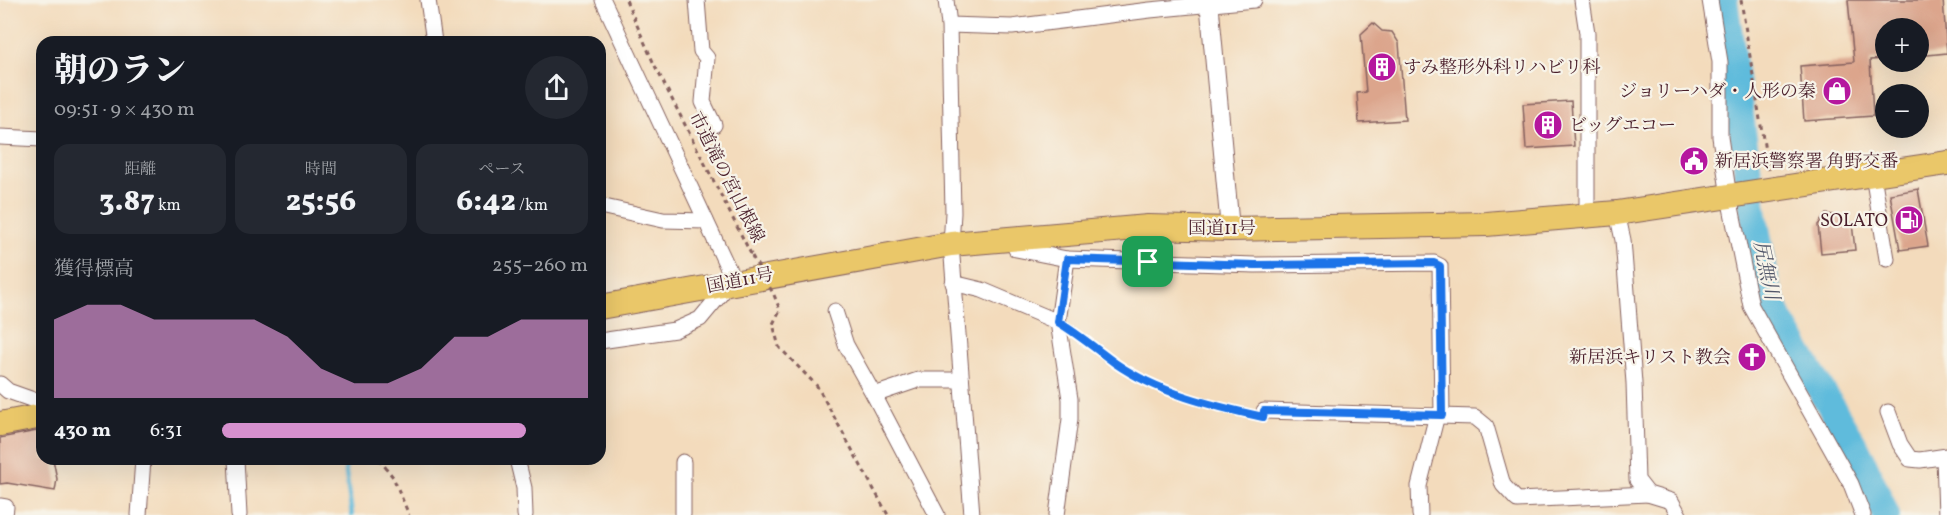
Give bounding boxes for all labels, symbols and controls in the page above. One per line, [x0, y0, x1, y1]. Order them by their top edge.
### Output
map controls [1875, 18, 1929, 138]
button: + [1875, 18, 1929, 72]
text: 朝のラン [54, 50, 186, 96]
building icon: すみ整形外科リハビリ科 [1366, 51, 1398, 83]
button: share [525, 56, 588, 119]
place label: すみ整形外科リハビリ科 [1403, 56, 1600, 81]
shop icon: ジョリーハダ・人形の秦 [1821, 75, 1853, 107]
place label: ジョリーハダ・人形の秦 [1619, 80, 1816, 105]
button: − [1875, 84, 1929, 138]
text: 09:51 · 9 × 430 m [54, 96, 195, 124]
street label: 市道滝の宮山根線 [682, 108, 769, 248]
building icon: ビッグエコー [1532, 109, 1564, 141]
place label: ビッグエコー [1569, 114, 1676, 139]
public building icon: 新居浜警察署 角野交番 [1678, 145, 1710, 177]
place label: 新居浜警察署 角野交番 [1715, 150, 1899, 175]
text: 距離 [124, 159, 156, 181]
text: 時間 [305, 159, 337, 181]
text: ペース [478, 159, 526, 181]
text: 3.87 [99, 181, 155, 223]
text: 25:56 [286, 181, 356, 223]
text: 6:42 [456, 181, 516, 223]
text: km [155, 195, 181, 217]
text: /km [516, 195, 548, 217]
fuel station icon: SOLATO [1893, 204, 1925, 236]
place label: SOLATO [1820, 209, 1888, 234]
street label: 国道11号 [1188, 217, 1256, 242]
pin [1122, 236, 1173, 287]
water label: 尻無川 [1745, 238, 1785, 305]
icon: arrive [1131, 245, 1164, 278]
text: 255–260 m [492, 252, 588, 280]
text: 獲得標高 [54, 256, 134, 284]
street label: 国道11号 [705, 263, 776, 300]
church icon: 新居浜キリスト教会 [1736, 341, 1768, 373]
place label: 新居浜キリスト教会 [1569, 346, 1731, 371]
text: 430 m [54, 417, 111, 445]
text: 6:31 [150, 417, 183, 445]

